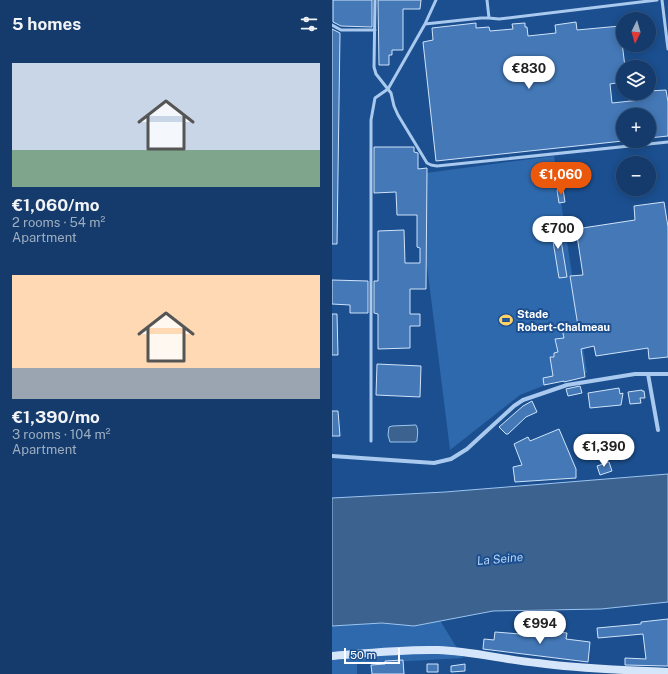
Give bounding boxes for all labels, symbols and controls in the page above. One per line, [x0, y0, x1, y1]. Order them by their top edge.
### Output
north arrow [616, 12, 656, 52]
map controls [616, 12, 656, 196]
icon: filters [298, 13, 320, 35]
text: 5 homes [12, 14, 81, 34]
pin: €830 [505, 56, 553, 90]
button: layers [616, 60, 656, 100]
text: €830 [512, 61, 546, 76]
icon: home [130, 89, 202, 161]
button: + [616, 108, 656, 148]
button: − [616, 156, 656, 196]
pin: €1,060 [528, 162, 594, 196]
text: €1,060 [540, 167, 582, 182]
text: €1,060/mo [12, 195, 100, 215]
text: 2 rooms · 54 m² [12, 215, 105, 230]
pin: €700 [534, 216, 582, 250]
text: €700 [541, 221, 575, 236]
text: Apartment [12, 230, 77, 245]
icon: home [130, 301, 202, 373]
place label: Stade Robert-Chalmeau [517, 308, 610, 333]
sports icon: Stade Robert-Chalmeau [498, 312, 514, 328]
text: €1,390/mo [12, 407, 100, 427]
text: 3 rooms · 104 m² [12, 427, 111, 442]
pin: €1,390 [571, 434, 637, 468]
text: €1,390 [582, 439, 626, 454]
text: Apartment [12, 442, 77, 457]
water label: La Seine [476, 550, 524, 568]
pin: €994 [516, 611, 564, 645]
text: €994 [523, 616, 557, 631]
scale bar [344, 646, 400, 665]
text: 50 m [350, 649, 376, 661]

